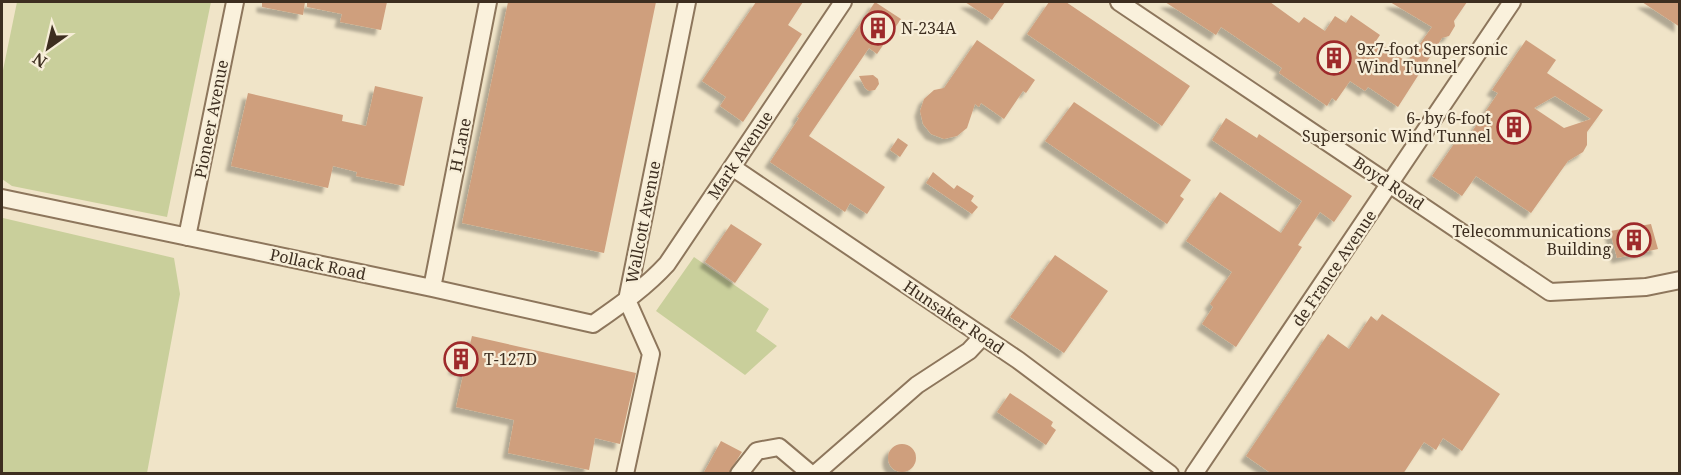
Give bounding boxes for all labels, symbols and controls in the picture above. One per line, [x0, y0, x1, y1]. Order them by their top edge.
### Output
building icon: N-234A [860, 10, 896, 46]
place label: N-234A [901, 17, 957, 39]
north arrow [18, 18, 78, 78]
place label: 9x7-foot Supersonic Wind Tunnel [1357, 38, 1508, 78]
building icon: 9x7-foot Supersonic Wind Tunnel [1316, 40, 1352, 76]
text: N [28, 48, 51, 73]
street label: Pioneer Avenue [189, 58, 233, 180]
street label: Mark Avenue [702, 106, 778, 204]
place label: 6- by 6-foot Supersonic Wind Tunnel [1302, 107, 1491, 147]
building icon: 6- by 6-foot Supersonic Wind Tunnel [1496, 109, 1532, 145]
street label: H Lane [444, 116, 476, 174]
street label: Boyd Road [1349, 151, 1429, 215]
street label: Wallcott Avenue [620, 159, 666, 285]
street label: de France Avenue [1287, 205, 1381, 331]
place label: Telecommunications Building [1453, 220, 1611, 260]
building icon: Telecommunications Building [1616, 222, 1652, 258]
street label: Pollack Road [268, 243, 368, 285]
street label: Hunsaker Road [899, 275, 1009, 359]
building icon: T-127D [443, 341, 479, 377]
place label: T-127D [484, 348, 537, 370]

